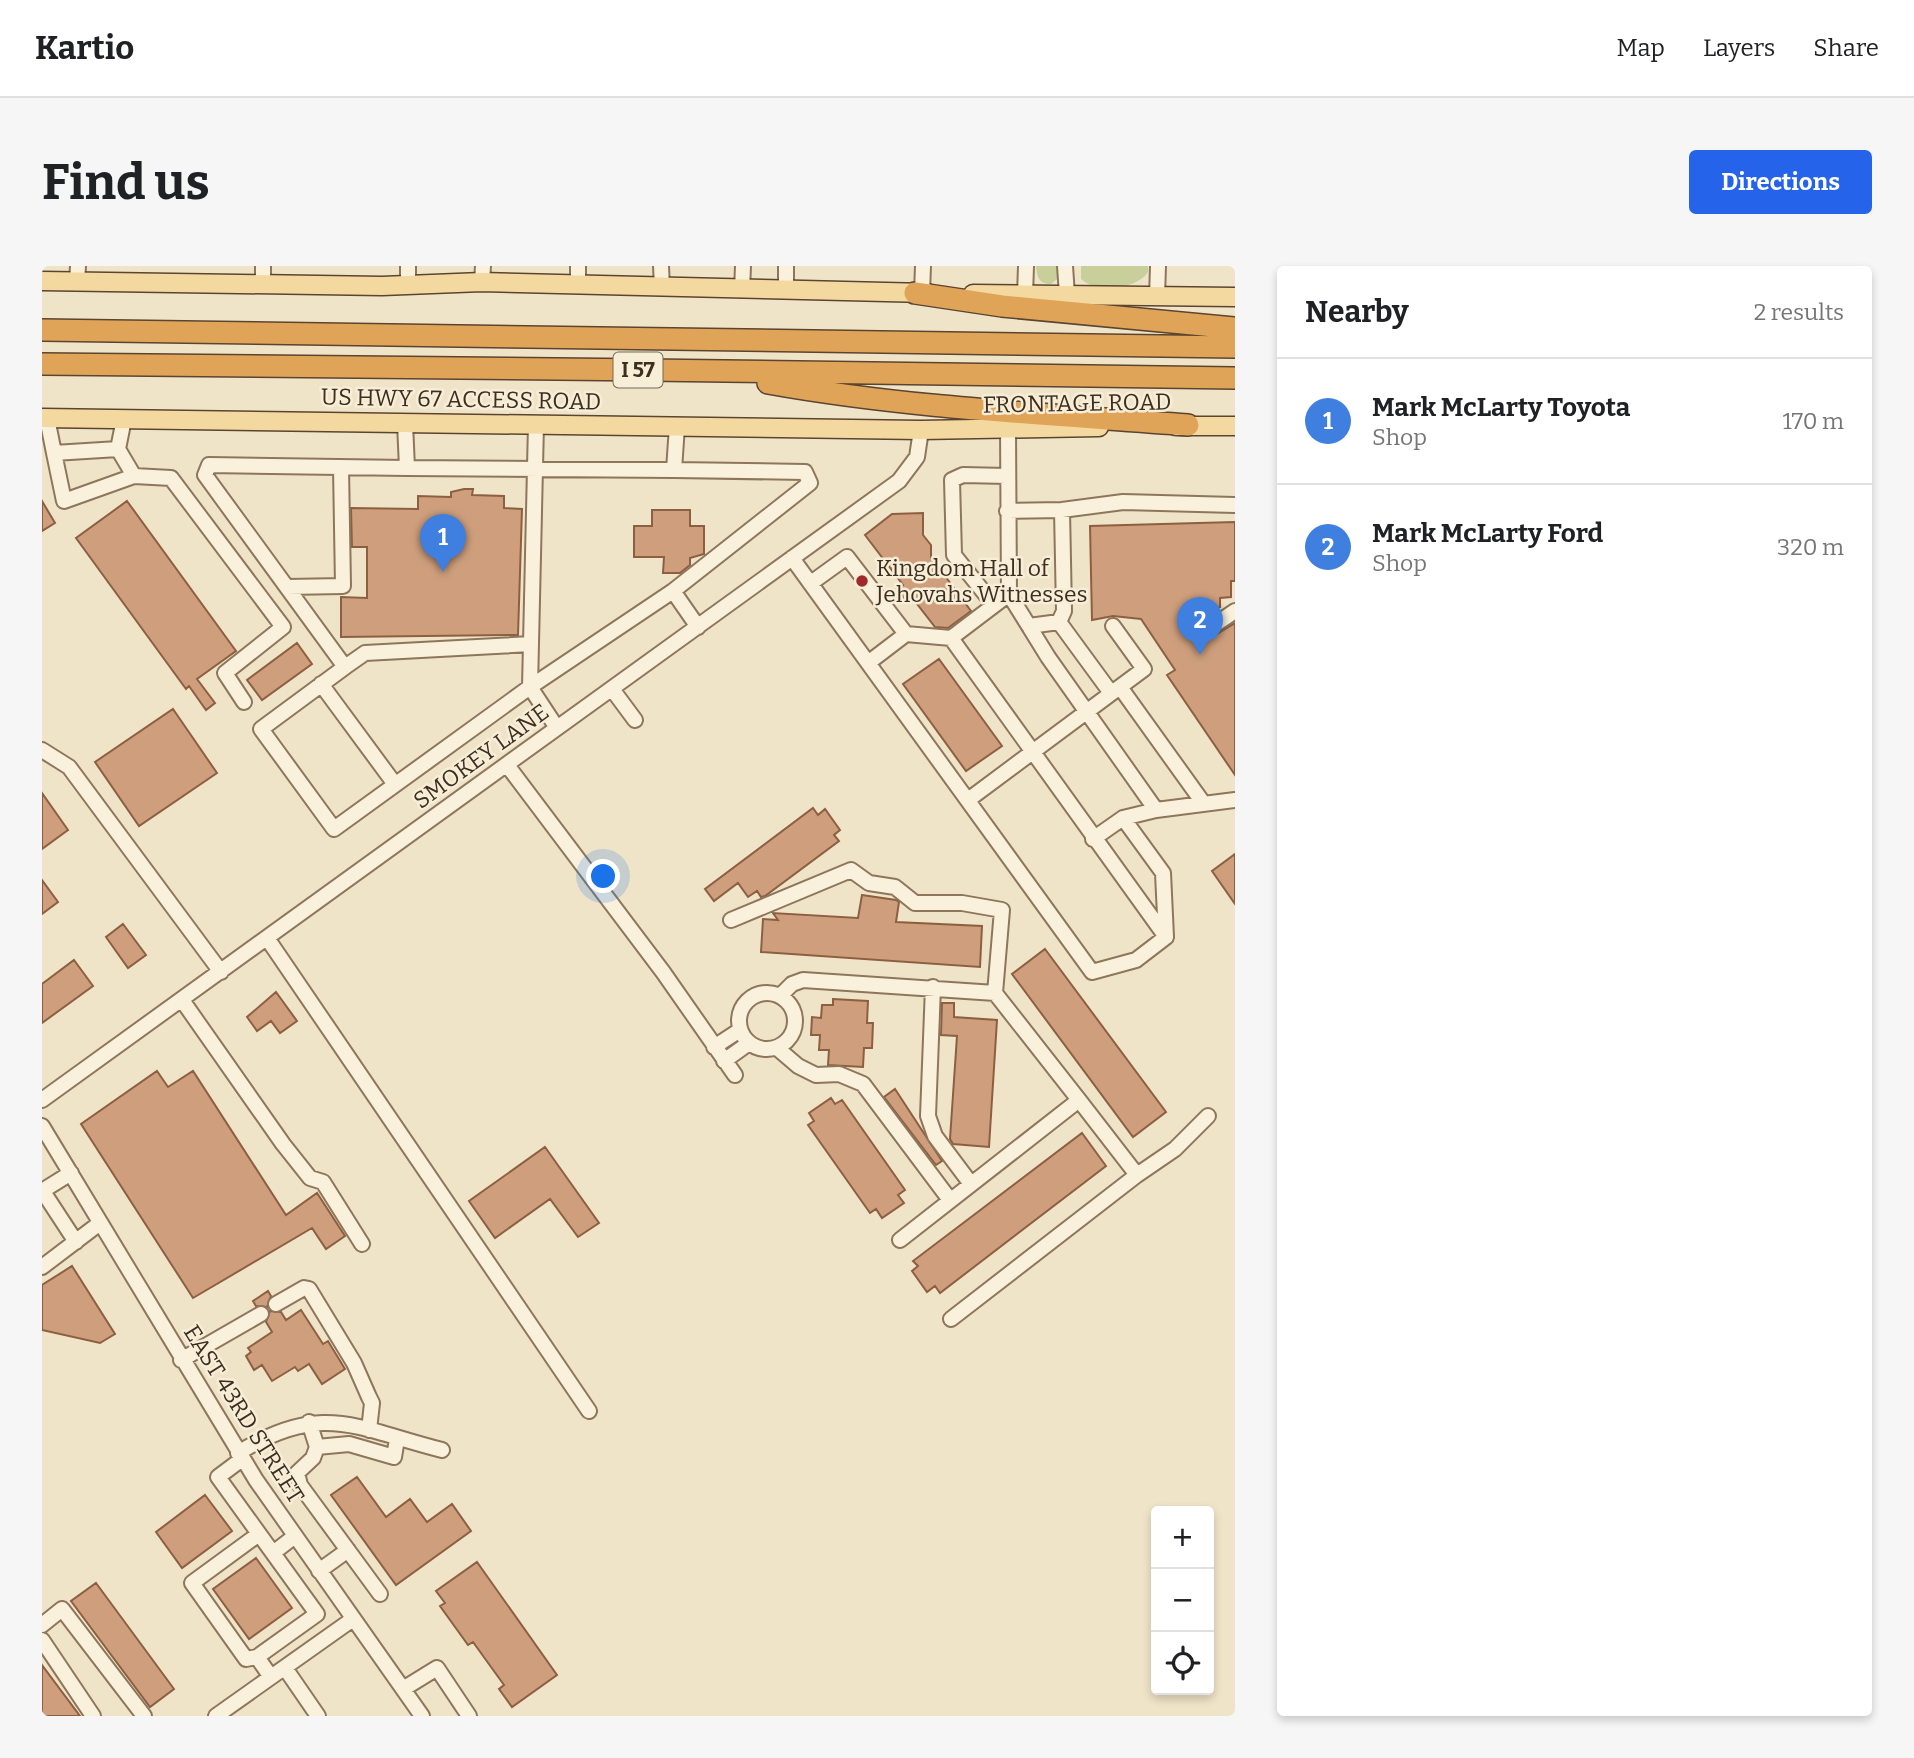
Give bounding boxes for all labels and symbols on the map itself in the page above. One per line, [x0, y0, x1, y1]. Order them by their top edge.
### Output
road number: I 57 [614, 352, 662, 388]
street label: US HWY 67 ACCESS ROAD [321, 383, 601, 415]
street label: FRONTAGE ROAD [983, 387, 1171, 419]
pin: 1 [420, 514, 466, 572]
place label: Kingdom Hall of Jehovahs Witnesses [875, 554, 1088, 608]
marker: Kingdom Hall of Jehovahs Witnesses [854, 573, 870, 589]
pin: 2 [1177, 597, 1223, 655]
street label: SMOKEY LANE [408, 698, 554, 814]
your location [586, 859, 620, 893]
street label: EAST 43RD STREET [178, 1320, 310, 1508]

